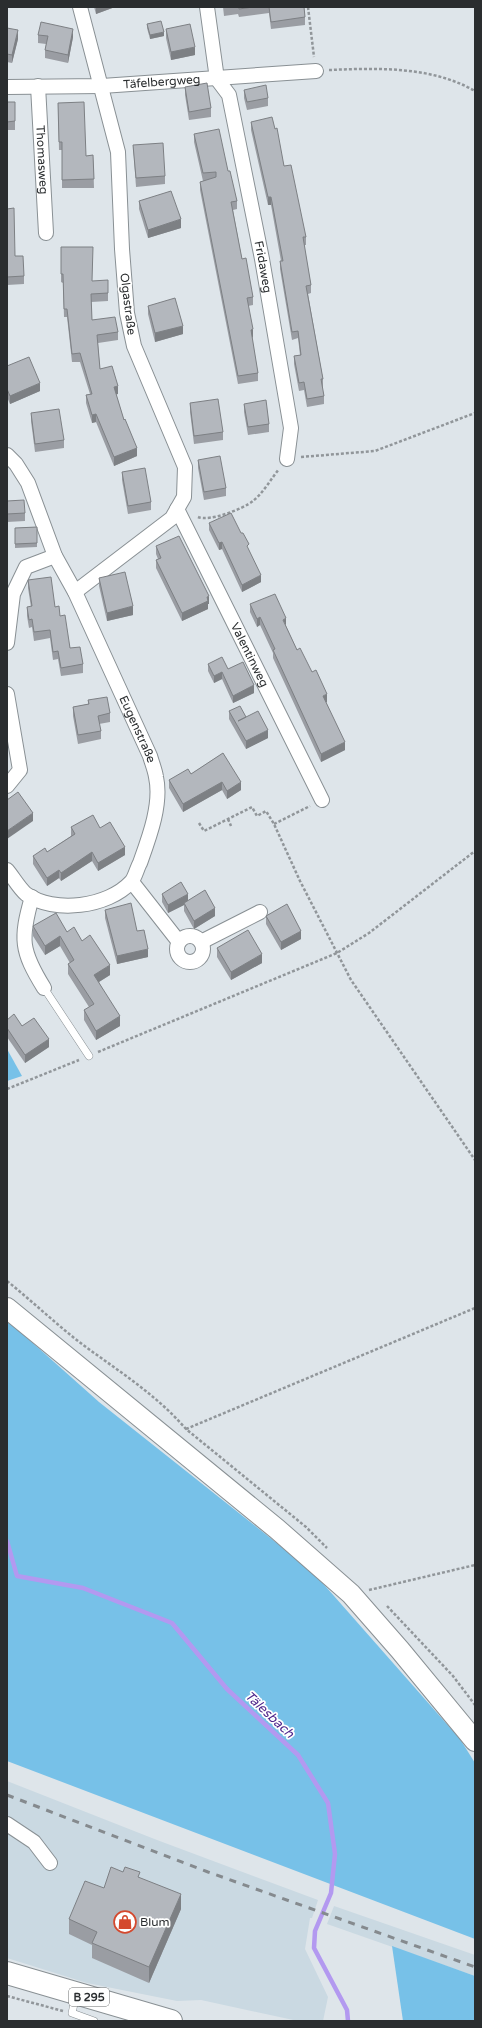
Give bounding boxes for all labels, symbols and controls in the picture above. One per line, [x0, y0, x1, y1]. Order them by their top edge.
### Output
street label: Täfelbergweg [123, 72, 201, 91]
street label: Thomasweg [33, 125, 51, 195]
street label: Fridaweg [252, 240, 275, 294]
street label: Olgastraße [117, 272, 139, 336]
street label: Valentinweg [228, 620, 272, 689]
street label: Eugenstraße [116, 693, 159, 765]
water label: Tälesbach [241, 1688, 298, 1742]
shop icon: Blum [112, 1909, 138, 1935]
place label: Blum [140, 1915, 170, 1929]
road number: B 295 [69, 1988, 109, 2006]

